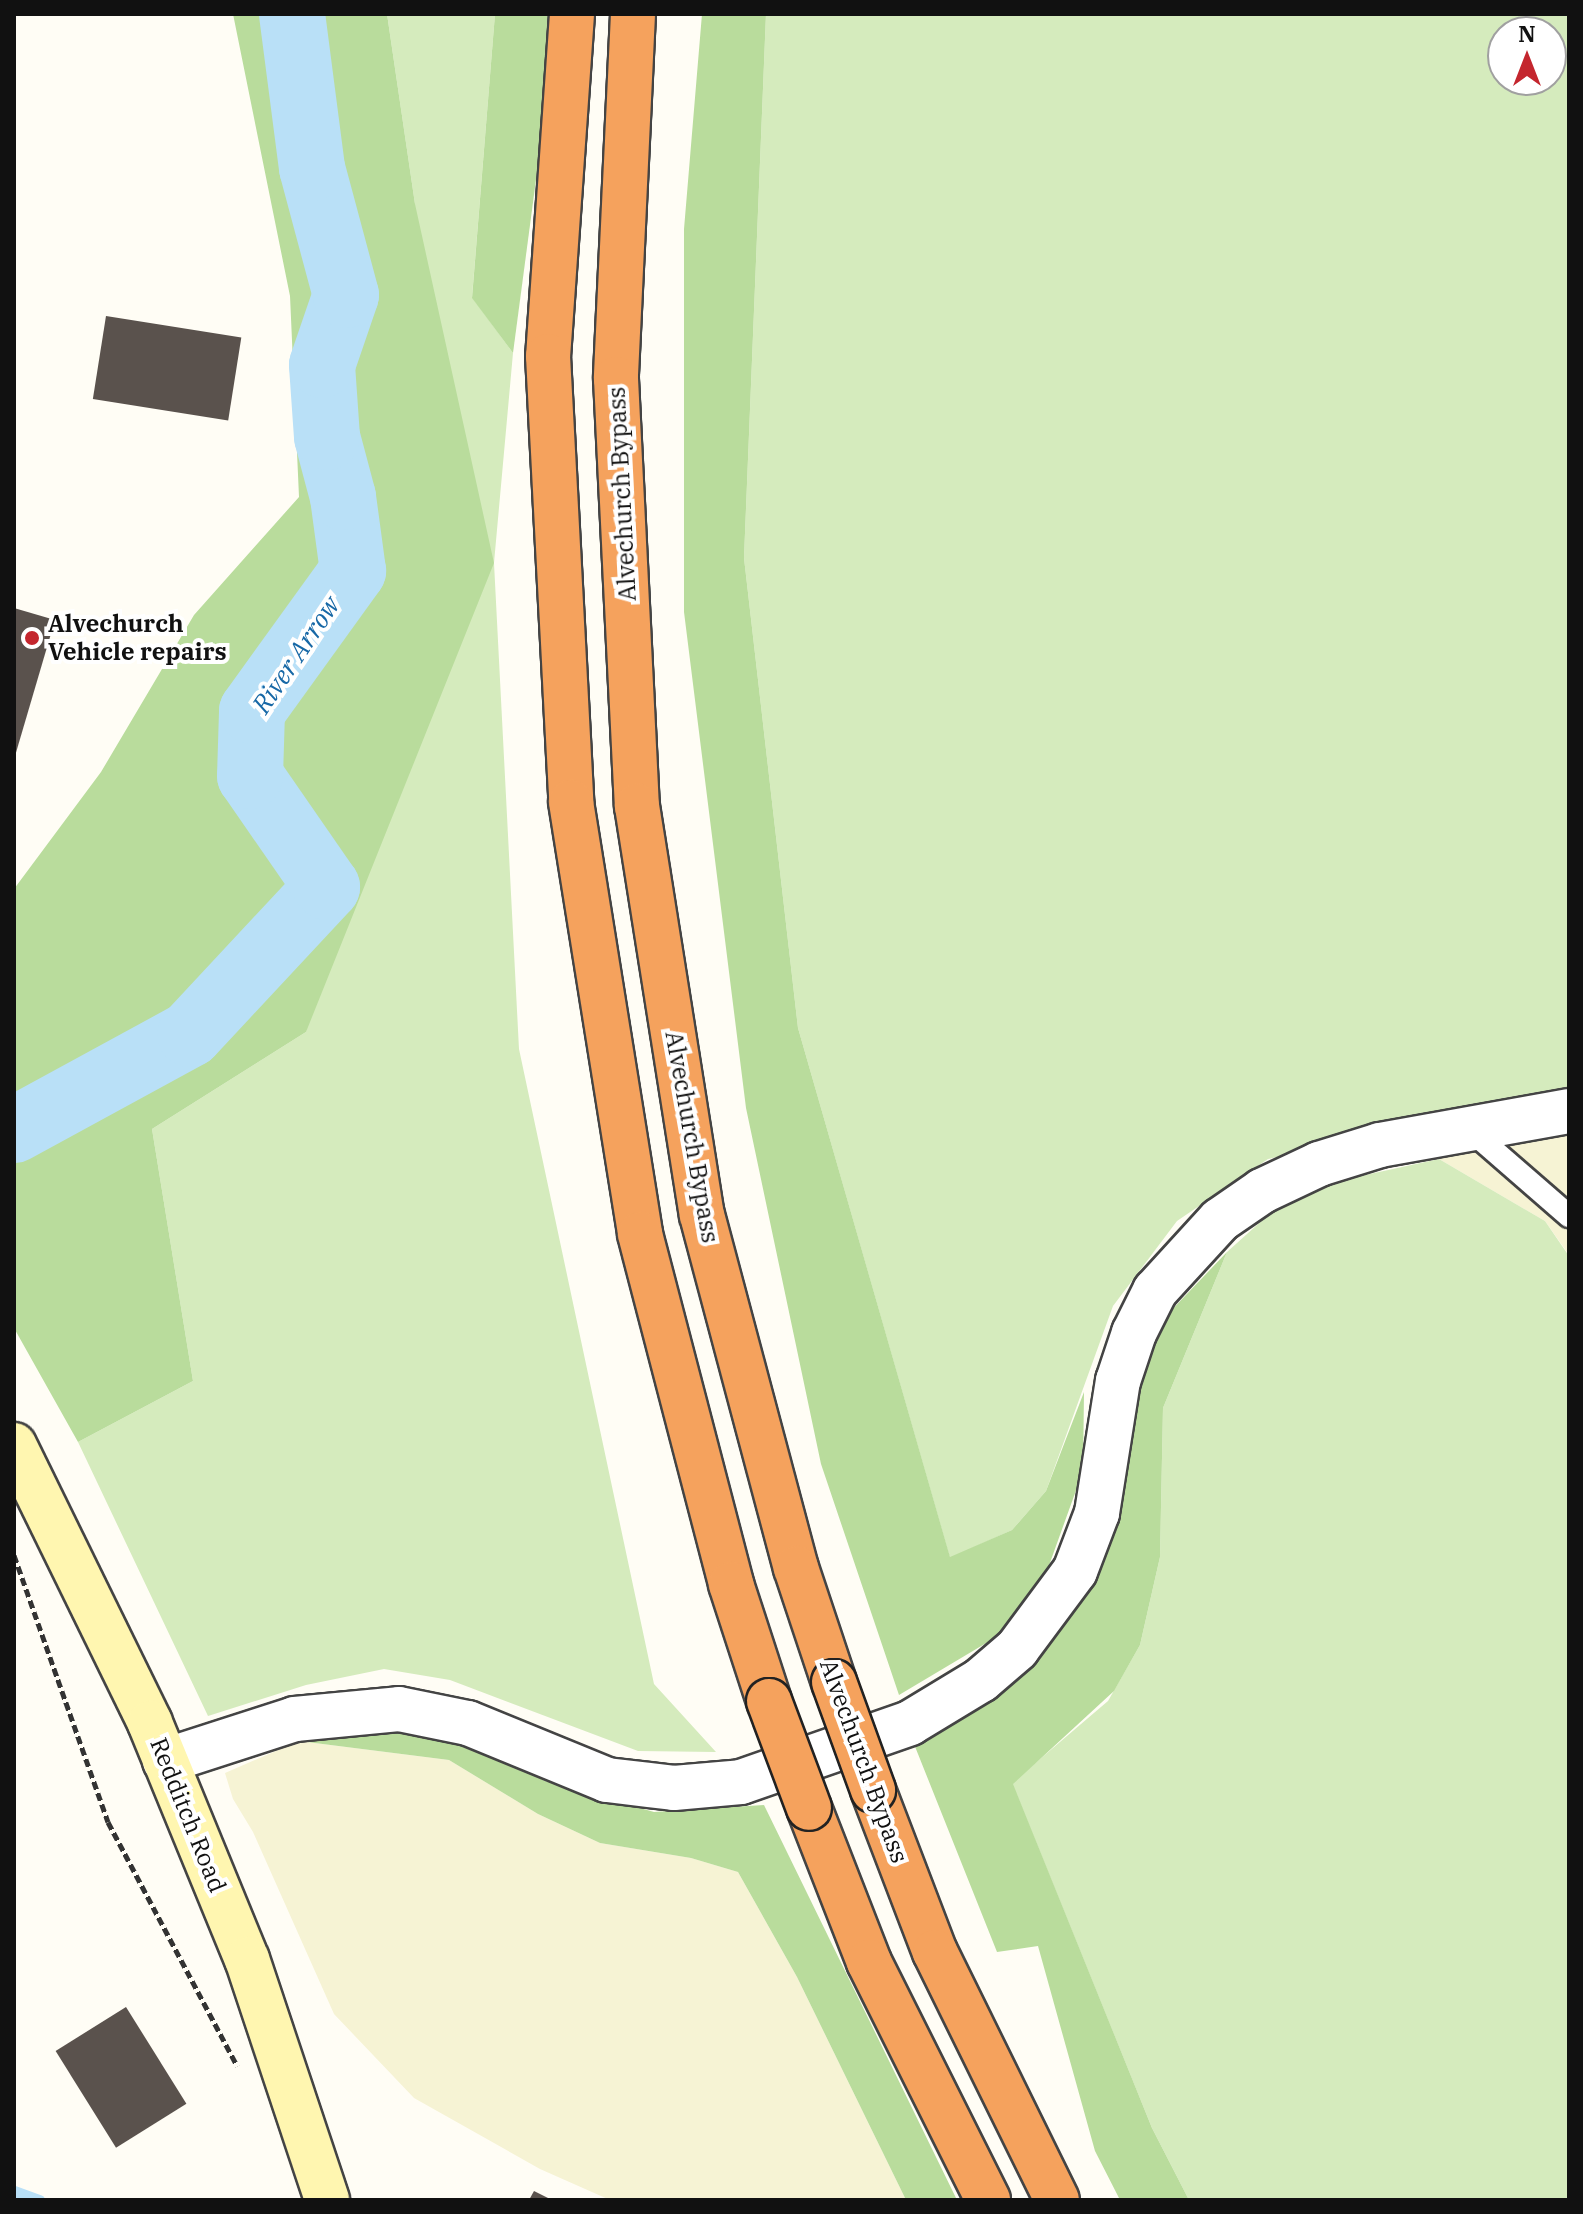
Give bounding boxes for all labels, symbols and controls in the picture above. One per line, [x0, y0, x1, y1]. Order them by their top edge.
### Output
north arrow [1487, 16, 1567, 96]
text: N [1518, 19, 1536, 48]
street label: Alvechurch Bypass [602, 386, 642, 602]
water label: River Arrow [246, 591, 346, 719]
place label: Alvechurch Vehicle repairs [48, 610, 227, 666]
marker: Alvechurch Vehicle repairs [23, 629, 41, 647]
street label: Alvechurch Bypass [659, 1029, 725, 1245]
street label: Alvechurch Bypass [814, 1655, 914, 1867]
street label: Redditch Road [144, 1733, 232, 1897]

